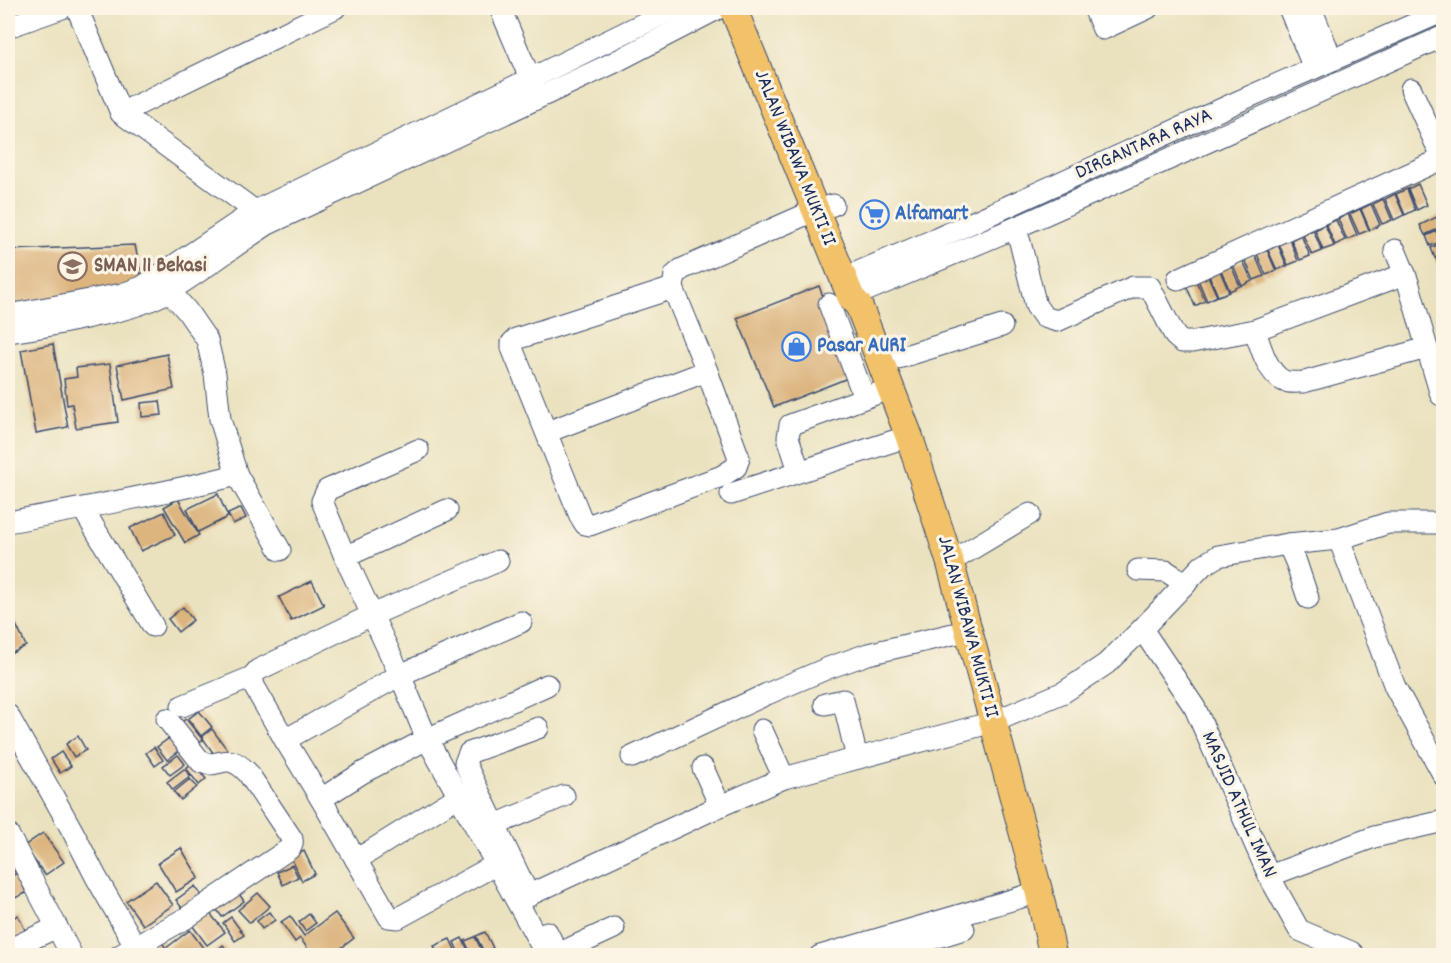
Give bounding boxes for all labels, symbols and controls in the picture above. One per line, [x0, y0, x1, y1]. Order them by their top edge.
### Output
street label: JALAN WIBAWA MUKTI II [745, 65, 843, 251]
street label: DIRGANTARA RAYA [1071, 101, 1217, 189]
supermarket icon: Alfamart [858, 199, 890, 231]
place label: Alfamart [895, 200, 969, 230]
school or university icon: SMAN 11 Bekasi [57, 251, 89, 283]
place label: SMAN 11 Bekasi [94, 252, 207, 282]
shop icon: Pasar AURI [780, 331, 812, 363]
place label: Pasar AURI [817, 332, 906, 362]
street label: JALAN WIBAWA MUKTI II [928, 533, 1006, 722]
street label: MASJID ATHUL IMAN [1192, 727, 1284, 883]

